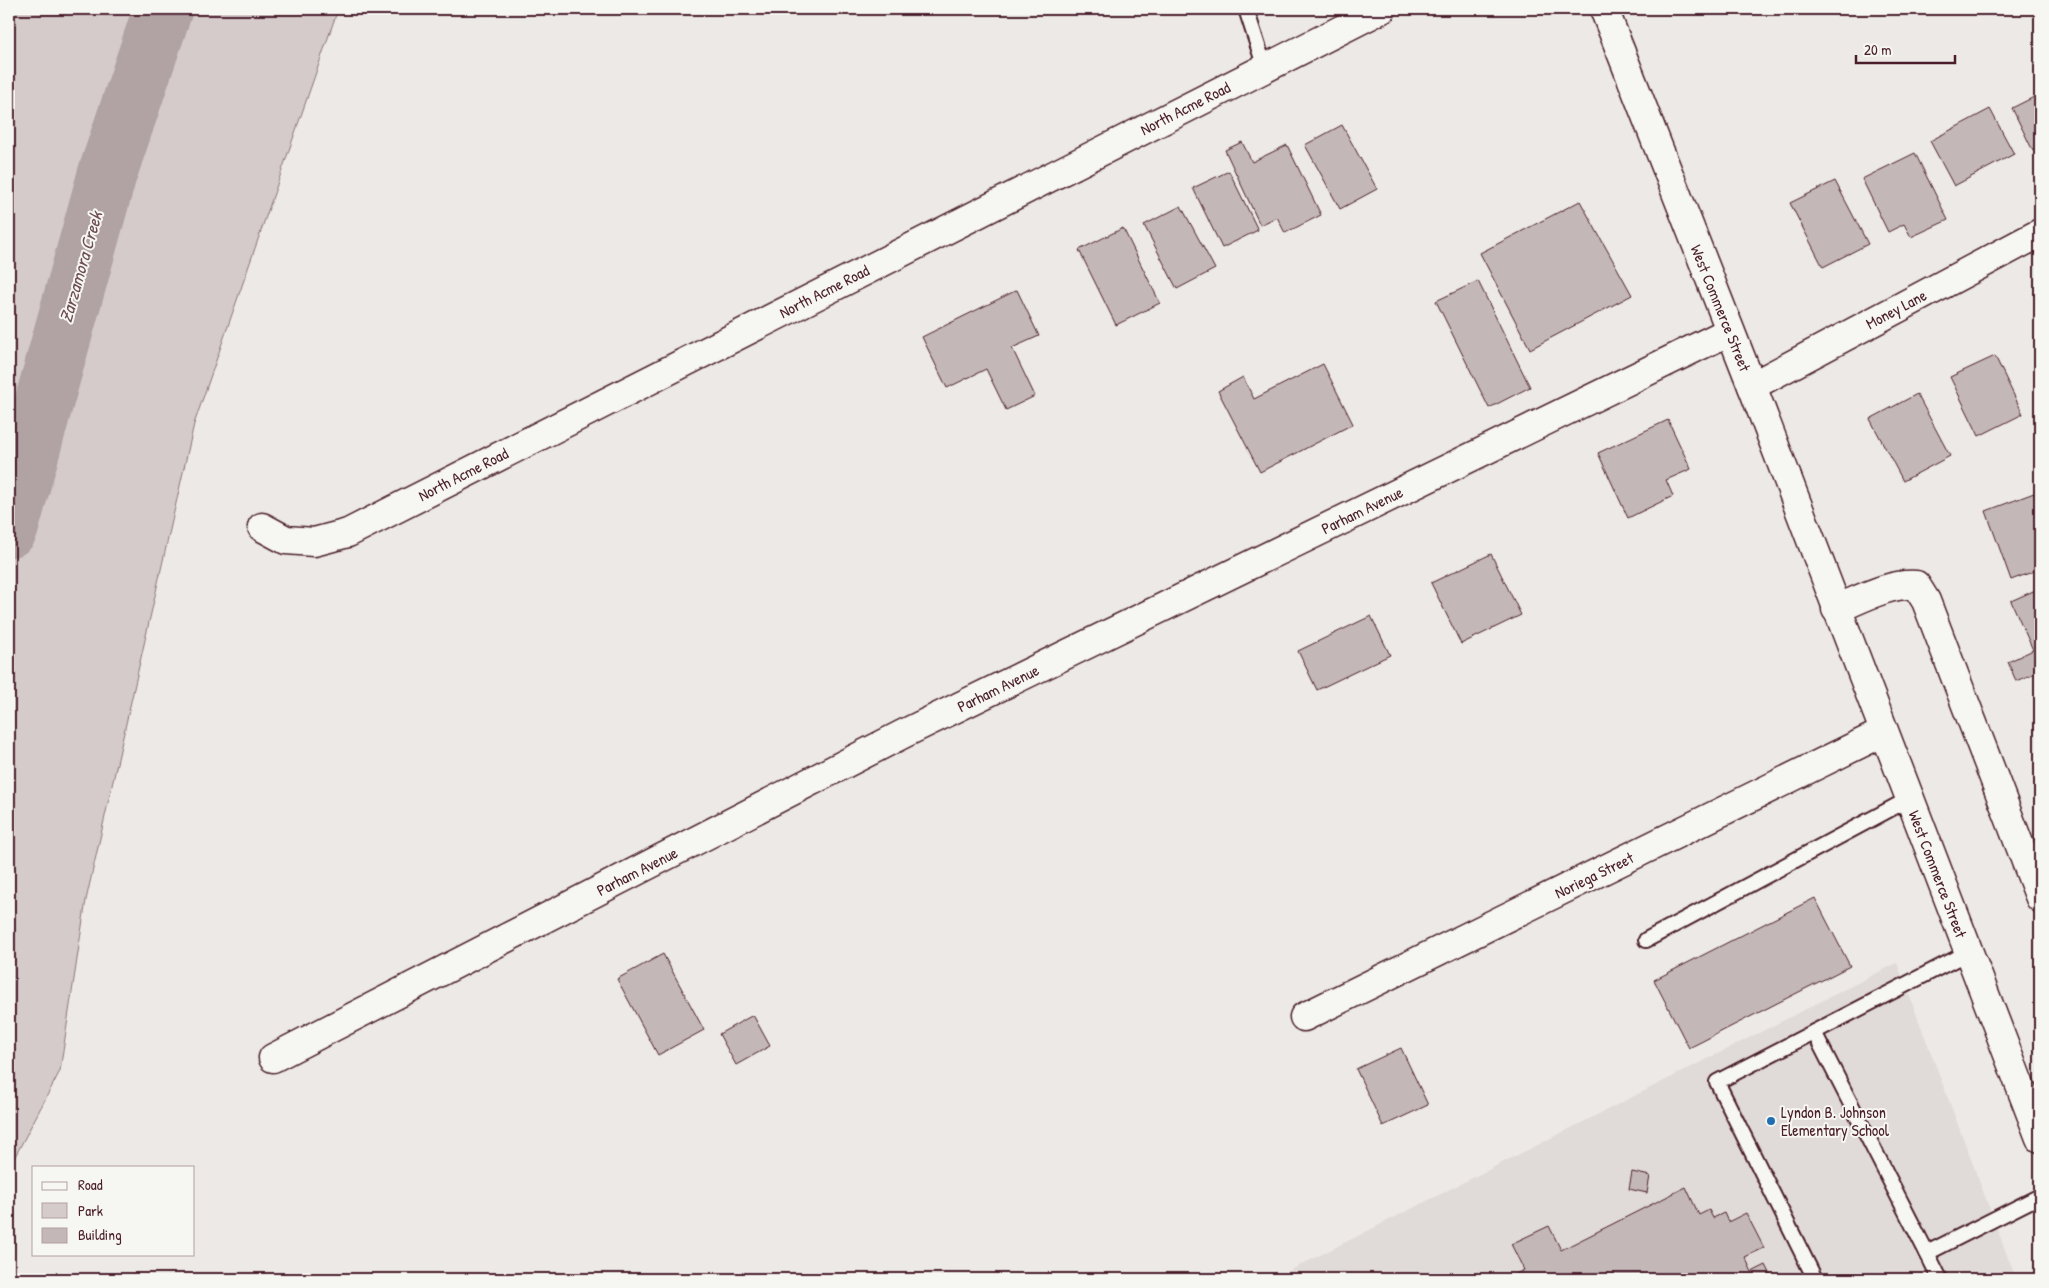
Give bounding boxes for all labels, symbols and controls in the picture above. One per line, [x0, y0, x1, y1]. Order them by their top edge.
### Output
scale bar [1856, 32, 1955, 64]
text: 20 m [1864, 39, 1891, 60]
street label: North Acme Road [1136, 76, 1234, 140]
water label: Zarzamora Creek [53, 207, 109, 325]
street label: West Commerce Street [1686, 241, 1757, 375]
street label: North Acme Road [775, 259, 873, 323]
street label: Money Lane [1862, 284, 1931, 334]
street label: North Acme Road [414, 442, 512, 506]
street label: Parham Avenue [1318, 480, 1407, 539]
street label: Parham Avenue [954, 658, 1043, 717]
street label: West Commerce Street [1904, 807, 1973, 941]
street label: Parham Avenue [593, 841, 682, 901]
street label: Noriega Street [1551, 846, 1638, 904]
place label: Lyndon B. Johnson Elementary School [1781, 1101, 1890, 1141]
marker: Lyndon B. Johnson Elementary School [1765, 1115, 1777, 1127]
legend [32, 1166, 195, 1256]
text: Road [78, 1174, 103, 1195]
text: Park [78, 1200, 103, 1221]
text: Building [78, 1224, 122, 1245]

